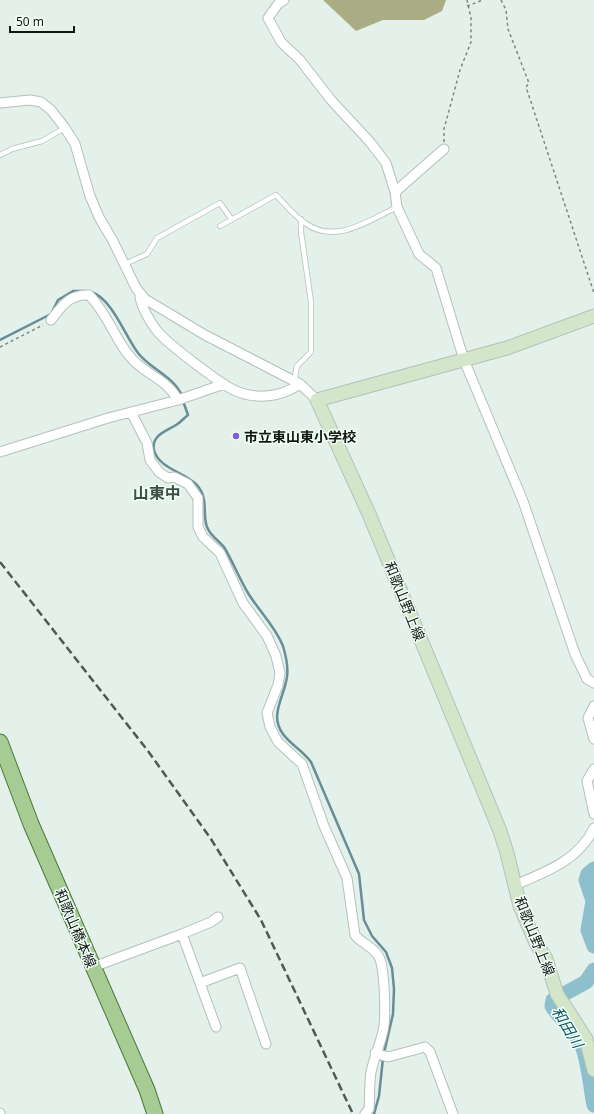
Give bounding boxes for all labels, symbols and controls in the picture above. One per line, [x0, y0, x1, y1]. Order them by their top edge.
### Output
scale bar [10, 8, 74, 34]
text: 50 m [16, 13, 44, 30]
place label: 市立東山東小学校 [244, 427, 356, 446]
marker: 市立東山東小学校 [231, 431, 241, 441]
district label: 山東中 [133, 482, 181, 504]
street label: 和歌山野上線 [380, 558, 430, 644]
street label: 和歌山橋本線 [51, 886, 101, 970]
street label: 和歌山野上線 [510, 893, 560, 979]
water label: 和田川 [548, 1003, 589, 1053]

